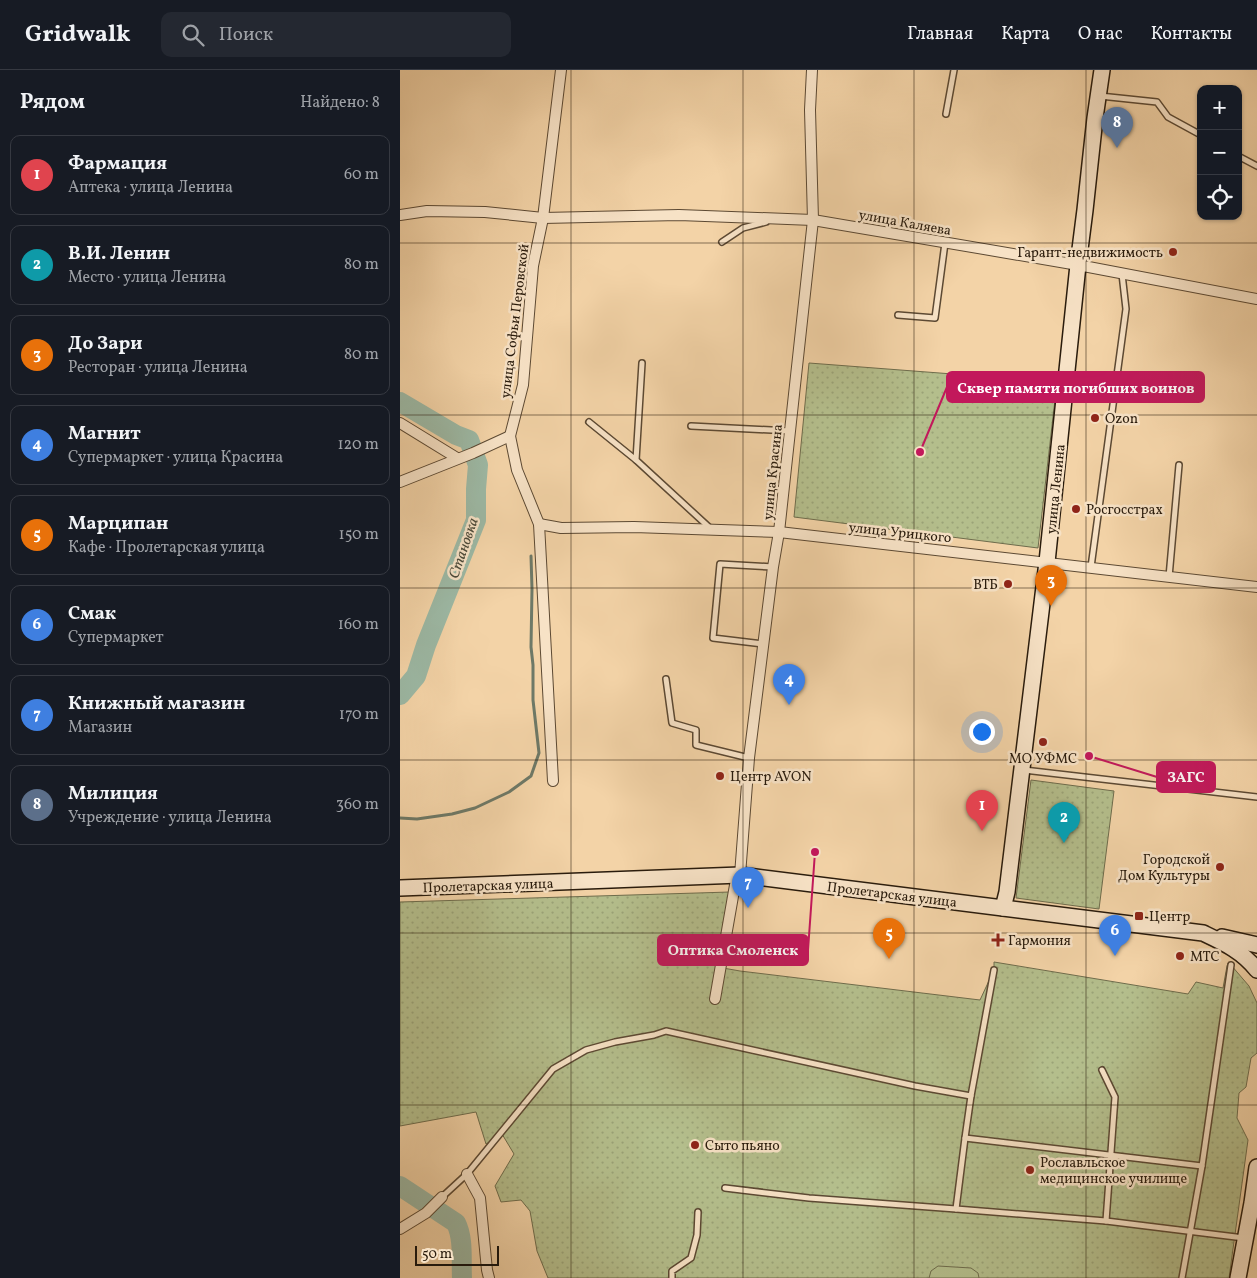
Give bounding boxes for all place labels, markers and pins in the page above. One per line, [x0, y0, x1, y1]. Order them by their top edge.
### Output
pin: 8 [1101, 107, 1133, 148]
place label: Гарант-недвижимость [1017, 244, 1163, 263]
marker: Гарант-недвижимость [1167, 246, 1179, 258]
callout: Сквер памяти погибших воинов [947, 372, 1204, 402]
place label: Ozon [1105, 410, 1138, 429]
marker: Ozon [1089, 412, 1101, 424]
place label: Росгосстрах [1086, 501, 1163, 520]
marker: Росгосстрах [1070, 503, 1082, 515]
pin: 3 [1035, 565, 1067, 606]
place label: ВТБ [973, 576, 998, 595]
marker: ВТБ [1002, 578, 1014, 590]
pin: 4 [773, 664, 805, 705]
marker: МО УФМС [1037, 736, 1049, 748]
place label: МО УФМС [1009, 750, 1077, 769]
callout: ЗАГС [1157, 762, 1215, 792]
place label: Центр AVON [730, 768, 812, 787]
marker: Центр AVON [714, 770, 726, 782]
pin: 1 [966, 790, 998, 831]
pin: 2 [1048, 802, 1080, 843]
place label: Городской Дом Культуры [1118, 851, 1210, 886]
marker: Городской Дом Культуры [1214, 861, 1226, 873]
pin: 7 [732, 867, 764, 908]
place label: Центр [1149, 908, 1190, 927]
marker: Центр [1133, 910, 1145, 922]
pin: 6 [1099, 915, 1131, 956]
pin: 5 [873, 918, 905, 959]
place label: Гармония [1008, 932, 1071, 951]
marker: Гармония [992, 934, 1004, 946]
callout: Оптика Смоленск [658, 935, 808, 965]
place label: МТС [1190, 948, 1220, 967]
marker: МТС [1174, 950, 1186, 962]
place label: Сыто пьяно [705, 1137, 780, 1156]
marker: Сыто пьяно [689, 1139, 701, 1151]
place label: Рославльское медицинское училище [1040, 1154, 1187, 1189]
marker: Рославльское медицинское училище [1024, 1164, 1036, 1176]

